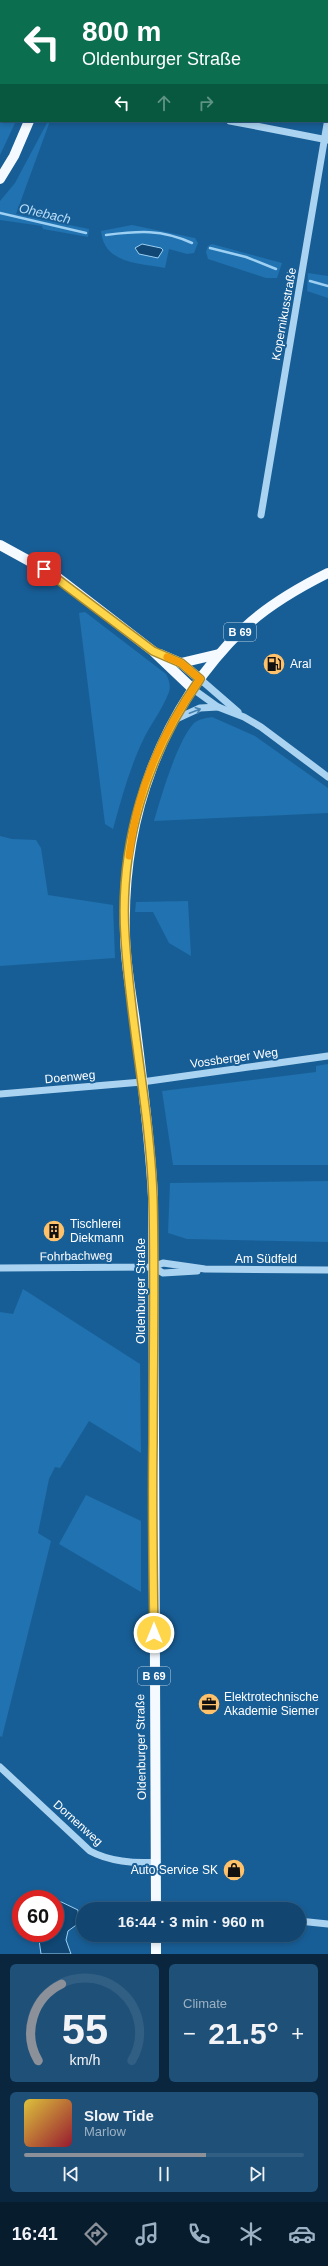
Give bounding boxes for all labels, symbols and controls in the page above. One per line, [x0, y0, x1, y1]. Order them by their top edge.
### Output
icon: left [16, 16, 68, 68]
text: 800 m [82, 16, 161, 47]
text: Oldenburger Straße [82, 49, 241, 69]
icon: left [111, 92, 133, 114]
icon: ahead [153, 92, 175, 114]
icon: right [195, 92, 217, 114]
water label: Ohebach [17, 200, 72, 227]
street label: Kopernikusstraße [269, 266, 299, 362]
pin [27, 552, 61, 586]
icon: arrive [33, 558, 55, 580]
road number: B 69 [224, 623, 256, 641]
fuel station icon: Aral [261, 651, 287, 677]
place label: Aral [290, 657, 311, 671]
one-way arrow [189, 706, 201, 714]
street label: Vossberger Weg [189, 1045, 279, 1071]
street label: Doenweg [44, 1068, 96, 1086]
place label: Tischlerei Diekmann [70, 1217, 124, 1245]
building icon: Tischlerei Diekmann [41, 1218, 67, 1244]
street label: Oldenburger Straße [134, 1238, 148, 1344]
street label: Fohrbachweg [40, 1248, 112, 1264]
street label: Am Südfeld [235, 1252, 297, 1266]
position arrow [133, 1612, 175, 1654]
road number: B 69 [138, 1667, 170, 1685]
place label: Elektrotechnische Akademie Siemer [224, 1690, 319, 1718]
office icon: Elektrotechnische Akademie Siemer [196, 1691, 222, 1717]
street label: Oldenburger Straße [133, 1694, 149, 1800]
street label: Dornenweg [51, 1797, 105, 1849]
shop icon: Auto Service SK [221, 1857, 247, 1883]
place label: Auto Service SK [131, 1863, 218, 1877]
speed limit sign: 60 [12, 1890, 64, 1942]
text: 16:44 · 3 min · 960 m [118, 1913, 264, 1930]
text: Climate [183, 1996, 227, 2011]
text: 55 [61, 2006, 108, 2053]
text: 21.5° [208, 2017, 279, 2050]
text: − [183, 2021, 196, 2046]
text: + [291, 2021, 304, 2046]
text: km/h [69, 2052, 100, 2068]
text: Slow Tide [84, 2107, 154, 2124]
text: Marlow [84, 2124, 126, 2139]
icon: previous [60, 2163, 82, 2185]
icon: pause [153, 2163, 175, 2185]
icon: next [246, 2163, 268, 2185]
icon: directions [82, 2220, 110, 2248]
icon: music [133, 2220, 161, 2248]
icon: phone [185, 2220, 213, 2248]
icon: climate [237, 2220, 265, 2248]
icon: car [288, 2220, 316, 2248]
text: 16:41 [12, 2224, 58, 2244]

